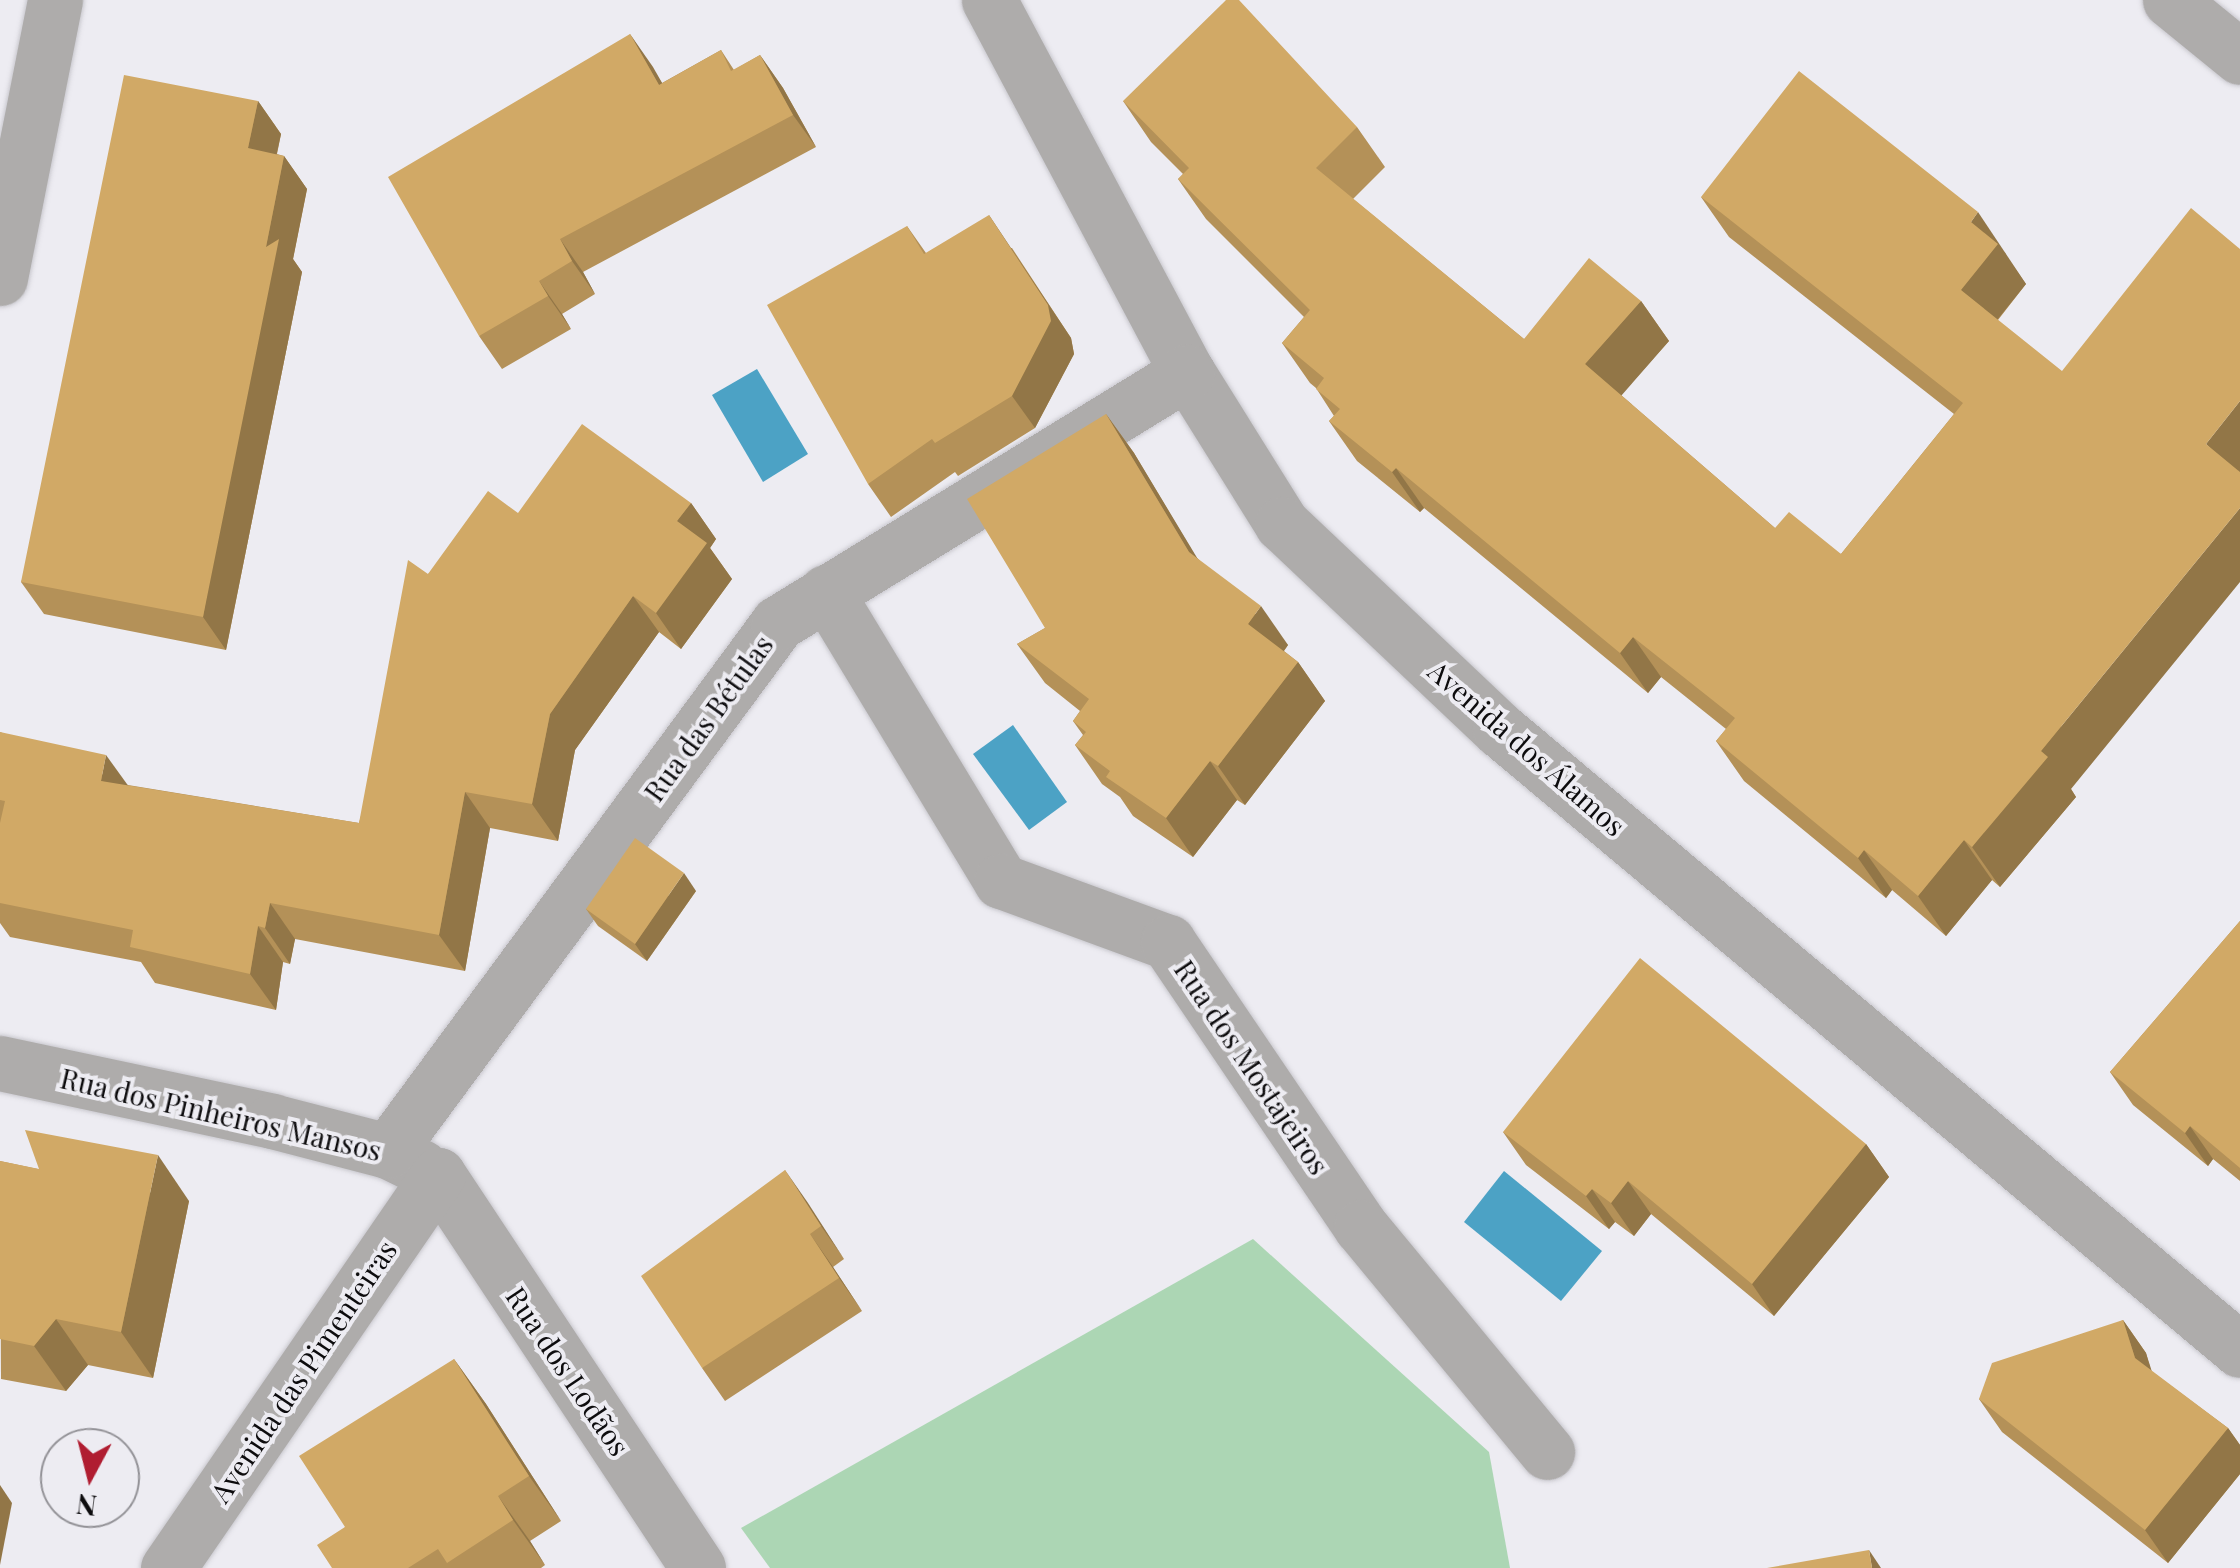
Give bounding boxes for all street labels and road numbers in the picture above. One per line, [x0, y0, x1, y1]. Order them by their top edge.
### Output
street label: Rua das Bétulas [636, 628, 780, 808]
street label: Avenida dos Álamos [1421, 653, 1633, 843]
street label: Rua dos Mostajeiros [1168, 953, 1336, 1181]
street label: Rua dos Pinheiros Mansos [57, 1061, 385, 1167]
street label: Avenida das Pimenteiras [203, 1234, 403, 1508]
street label: Rua dos Lodãos [499, 1280, 637, 1462]

